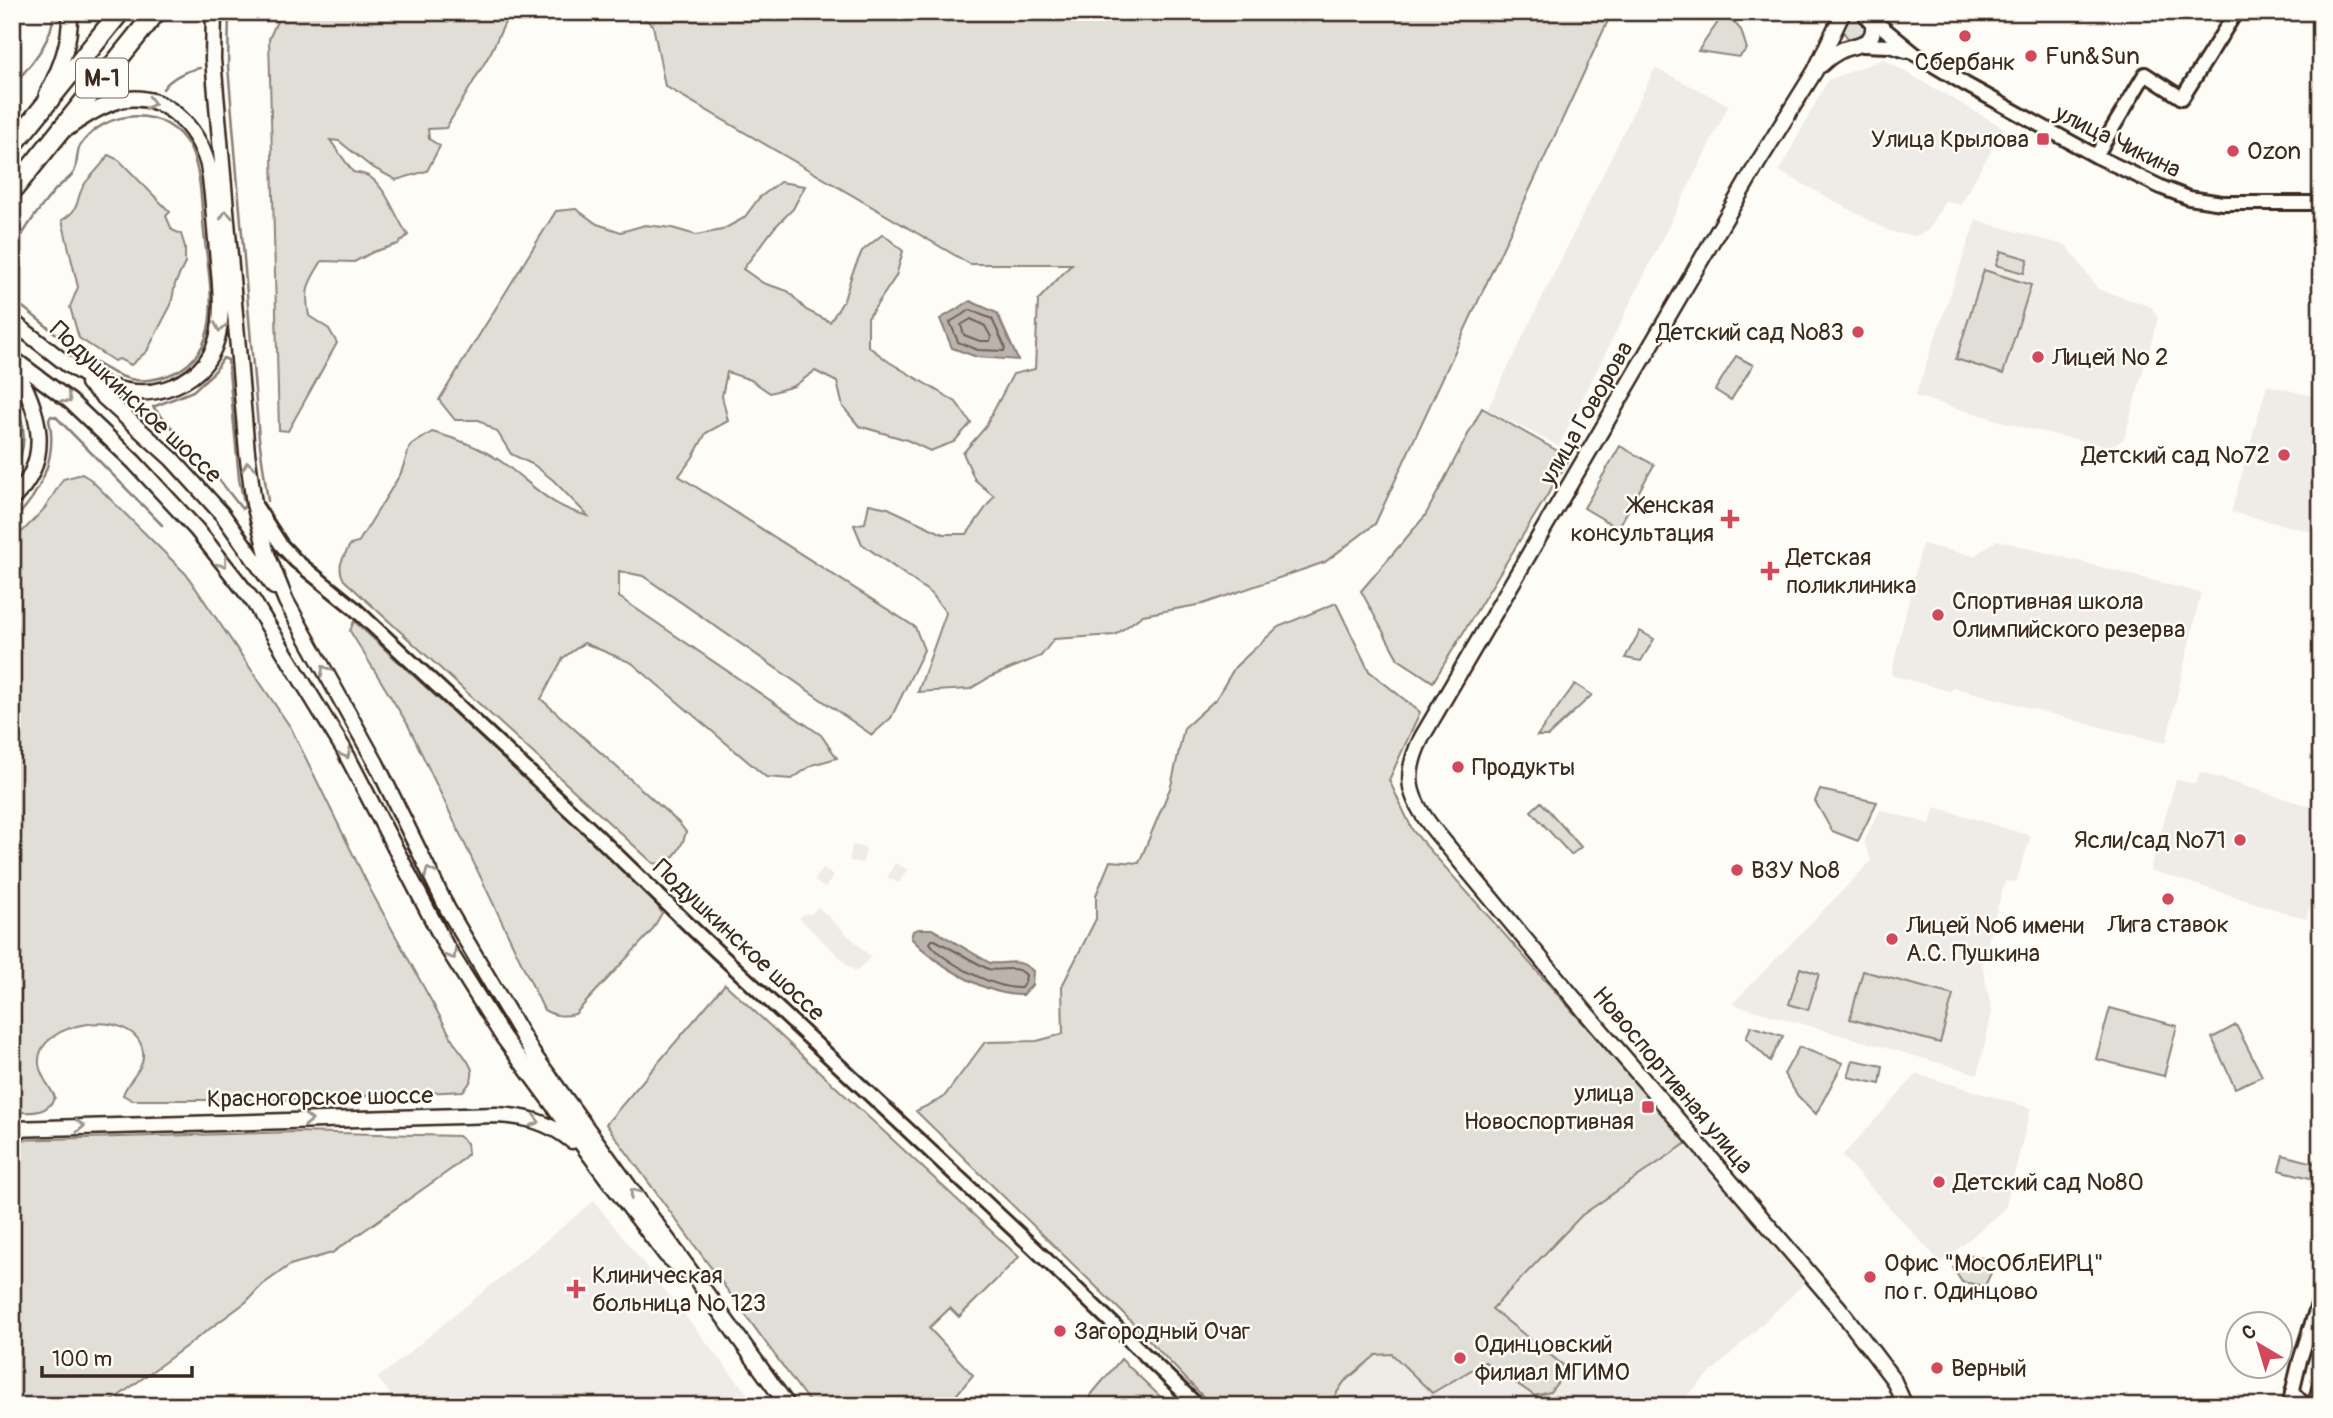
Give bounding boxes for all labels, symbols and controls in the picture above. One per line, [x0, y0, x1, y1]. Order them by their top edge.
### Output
marker: Сбербанк [1957, 28, 1973, 44]
place label: Fun&Sun [2045, 42, 2140, 71]
place label: Сбербанк [1914, 48, 2016, 77]
marker: Fun&Sun [2023, 48, 2039, 64]
road number: М-1 [76, 58, 128, 97]
one-way arrow [145, 95, 157, 109]
street label: улица Чикина [2049, 98, 2185, 184]
place label: Улица Крылова [1871, 125, 2029, 154]
marker: Улица Крылова [2035, 131, 2051, 147]
place label: Ozon [2247, 137, 2301, 166]
marker: Ozon [2225, 143, 2241, 159]
one-way arrow [219, 209, 234, 220]
street label: Подушкинское шоссе [44, 315, 228, 490]
place label: Детский сад №83 [1655, 318, 1844, 347]
one-way arrow [213, 321, 228, 333]
marker: Детский сад №83 [1850, 324, 1866, 340]
street label: улица Говорова [1533, 336, 1639, 491]
place label: Лицей № 2 [2051, 343, 2168, 372]
marker: Лицей № 2 [2030, 349, 2046, 365]
one-way arrow [58, 391, 71, 403]
place label: Детский сад №72 [2081, 441, 2270, 470]
marker: Детский сад №72 [2276, 447, 2292, 463]
one-way arrow [241, 460, 256, 472]
place label: Женская консультация [1570, 491, 1714, 548]
marker: Женская консультация [1720, 509, 1740, 529]
place label: Детская поликлиника [1785, 543, 1916, 600]
one-way arrow [215, 555, 228, 567]
marker: Детская поликлиника [1760, 561, 1780, 581]
place label: Спортивная школа Олимпийского резерва [1952, 587, 2185, 644]
marker: Спортивная школа Олимпийского резерва [1930, 607, 1946, 623]
one-way arrow [320, 665, 333, 677]
one-way arrow [338, 747, 351, 760]
place label: Продукты [1472, 753, 1575, 782]
marker: Продукты [1450, 759, 1466, 775]
place label: Ясли/сад №71 [2074, 826, 2226, 855]
marker: Ясли/сад №71 [2232, 832, 2248, 848]
street label: Подушкинское шоссе [647, 853, 831, 1028]
place label: ВЗУ №8 [1751, 856, 1840, 885]
marker: ВЗУ №8 [1729, 862, 1745, 878]
one-way arrow [424, 867, 438, 879]
marker: Лига ставок [2160, 891, 2176, 907]
place label: Лига ставок [2106, 910, 2229, 939]
place label: Лицей №6 имени А.С. Пушкина [1905, 911, 2084, 968]
marker: Лицей №6 имени А.С. Пушкина [1884, 931, 1900, 947]
one-way arrow [444, 948, 457, 961]
street label: Новоспортивная улица [1586, 981, 1759, 1180]
place label: улица Новоспортивная [1464, 1079, 1634, 1136]
street label: Красногорское шоссе [207, 1081, 434, 1114]
marker: улица Новоспортивная [1640, 1099, 1656, 1115]
one-way arrow [303, 1112, 314, 1128]
one-way arrow [528, 1112, 540, 1127]
one-way arrow [75, 1119, 86, 1134]
place label: Детский сад №80 [1952, 1168, 2144, 1197]
marker: Детский сад №80 [1931, 1174, 1947, 1190]
one-way arrow [630, 1188, 643, 1201]
place label: Офис "МосОблЕИРЦ" по г. Одинцово [1884, 1249, 2104, 1306]
place label: Клиническая больница № 123 [592, 1261, 766, 1318]
marker: Офис "МосОблЕИРЦ" по г. Одинцово [1862, 1269, 1878, 1285]
marker: Клиническая больница № 123 [566, 1279, 586, 1299]
north arrow [2224, 1310, 2294, 1380]
place label: Загородный Очаг [1074, 1317, 1250, 1346]
text: С [2237, 1319, 2261, 1345]
marker: Загородный Очаг [1052, 1323, 1068, 1339]
place label: Одинцовский филиал МГИМО [1474, 1330, 1630, 1387]
scale bar [42, 1334, 192, 1378]
text: 100 m [52, 1346, 112, 1373]
marker: Одинцовский филиал МГИМО [1452, 1350, 1468, 1366]
place label: Верный [1951, 1354, 2027, 1383]
marker: Верный [1929, 1360, 1945, 1376]

